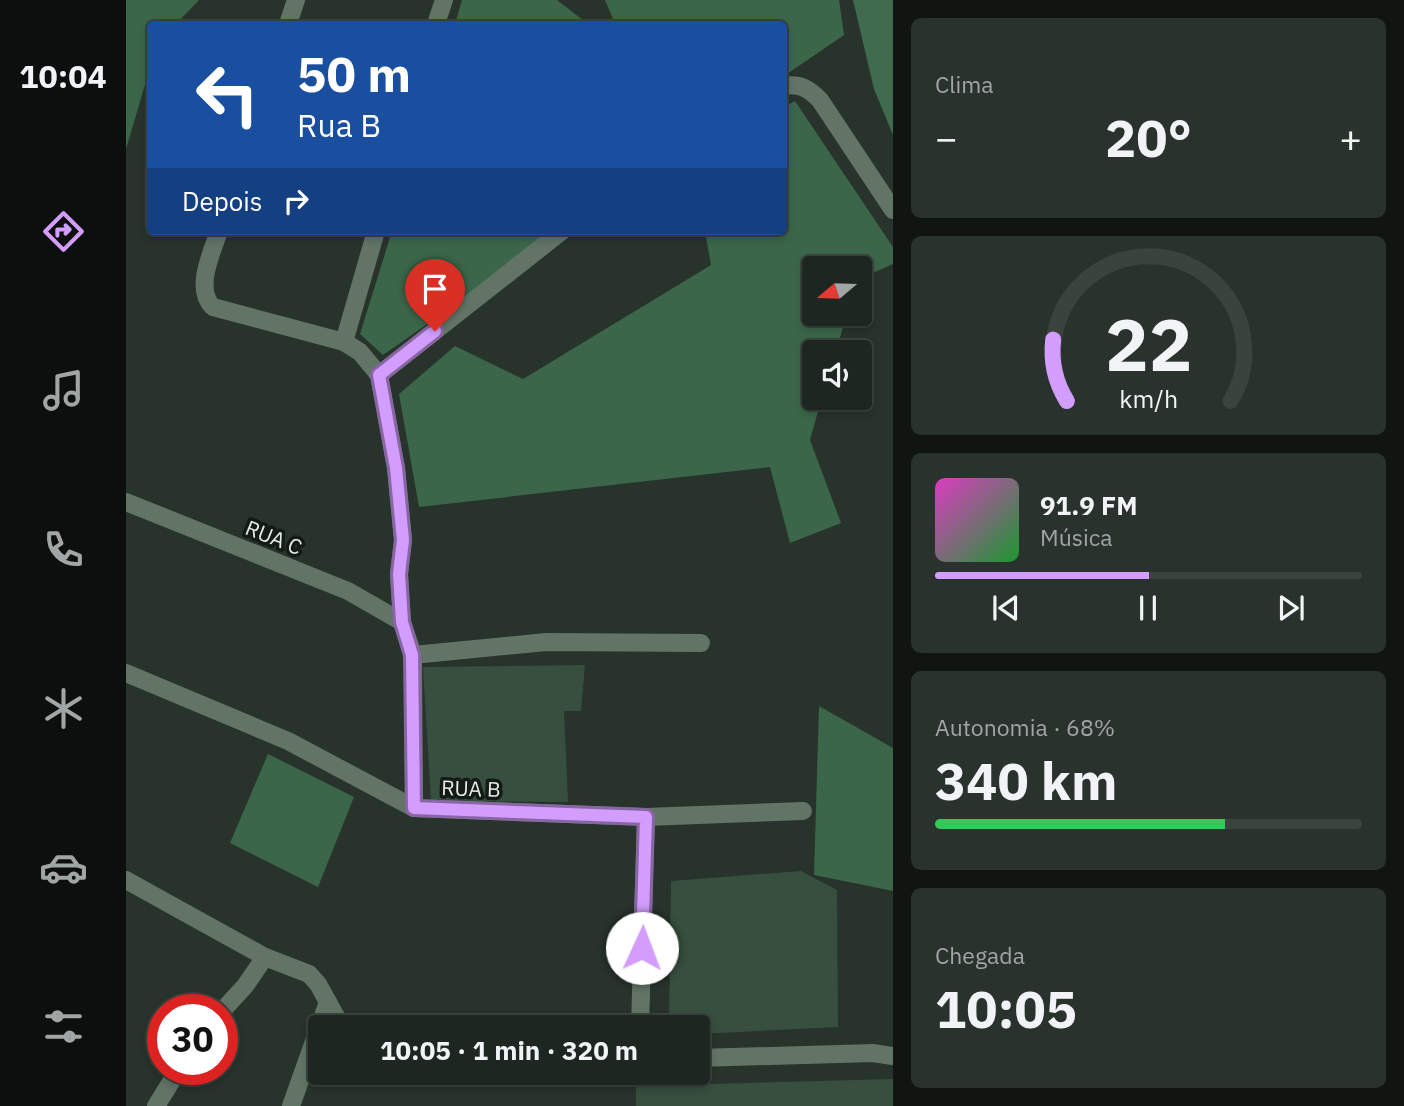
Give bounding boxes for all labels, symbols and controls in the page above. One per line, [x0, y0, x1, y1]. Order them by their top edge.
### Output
text: 50 m [297, 42, 411, 105]
icon: left [182, 49, 273, 140]
text: 10:04 [19, 55, 107, 97]
text: Clima [935, 69, 994, 99]
text: Rua B [297, 104, 381, 146]
text: 20° [1105, 104, 1192, 171]
text: − [935, 113, 958, 162]
text: + [1339, 113, 1362, 162]
icon: right [277, 182, 315, 220]
text: Depois [182, 184, 263, 218]
icon: directions [39, 207, 88, 256]
north arrow [802, 256, 872, 326]
map controls [802, 256, 872, 410]
pin [405, 259, 465, 331]
icon: arrive [416, 270, 454, 308]
text: 22 [1105, 297, 1192, 392]
button: sound [802, 340, 872, 410]
icon: music [39, 366, 88, 415]
text: km/h [1119, 382, 1178, 415]
text: 91.9 FM [1040, 488, 1138, 522]
street label: RUA C [242, 513, 306, 561]
text: Música [1040, 522, 1113, 552]
icon: phone [39, 525, 88, 574]
icon: previous [987, 589, 1025, 627]
icon: pause [1129, 589, 1167, 627]
icon: next [1272, 589, 1310, 627]
icon: climate [39, 684, 88, 733]
text: Autonomia · 68% [935, 712, 1115, 742]
text: 340 km [935, 747, 1117, 814]
street label: RUA B [441, 773, 501, 803]
icon: car [39, 843, 88, 892]
position arrow [605, 911, 679, 985]
text: Chegada [935, 940, 1025, 970]
text: 10:05 [935, 975, 1077, 1042]
speed limit sign: 30 [147, 994, 238, 1085]
icon: filters [39, 1002, 88, 1051]
text: 10:05 · 1 min · 320 m [380, 1033, 638, 1067]

